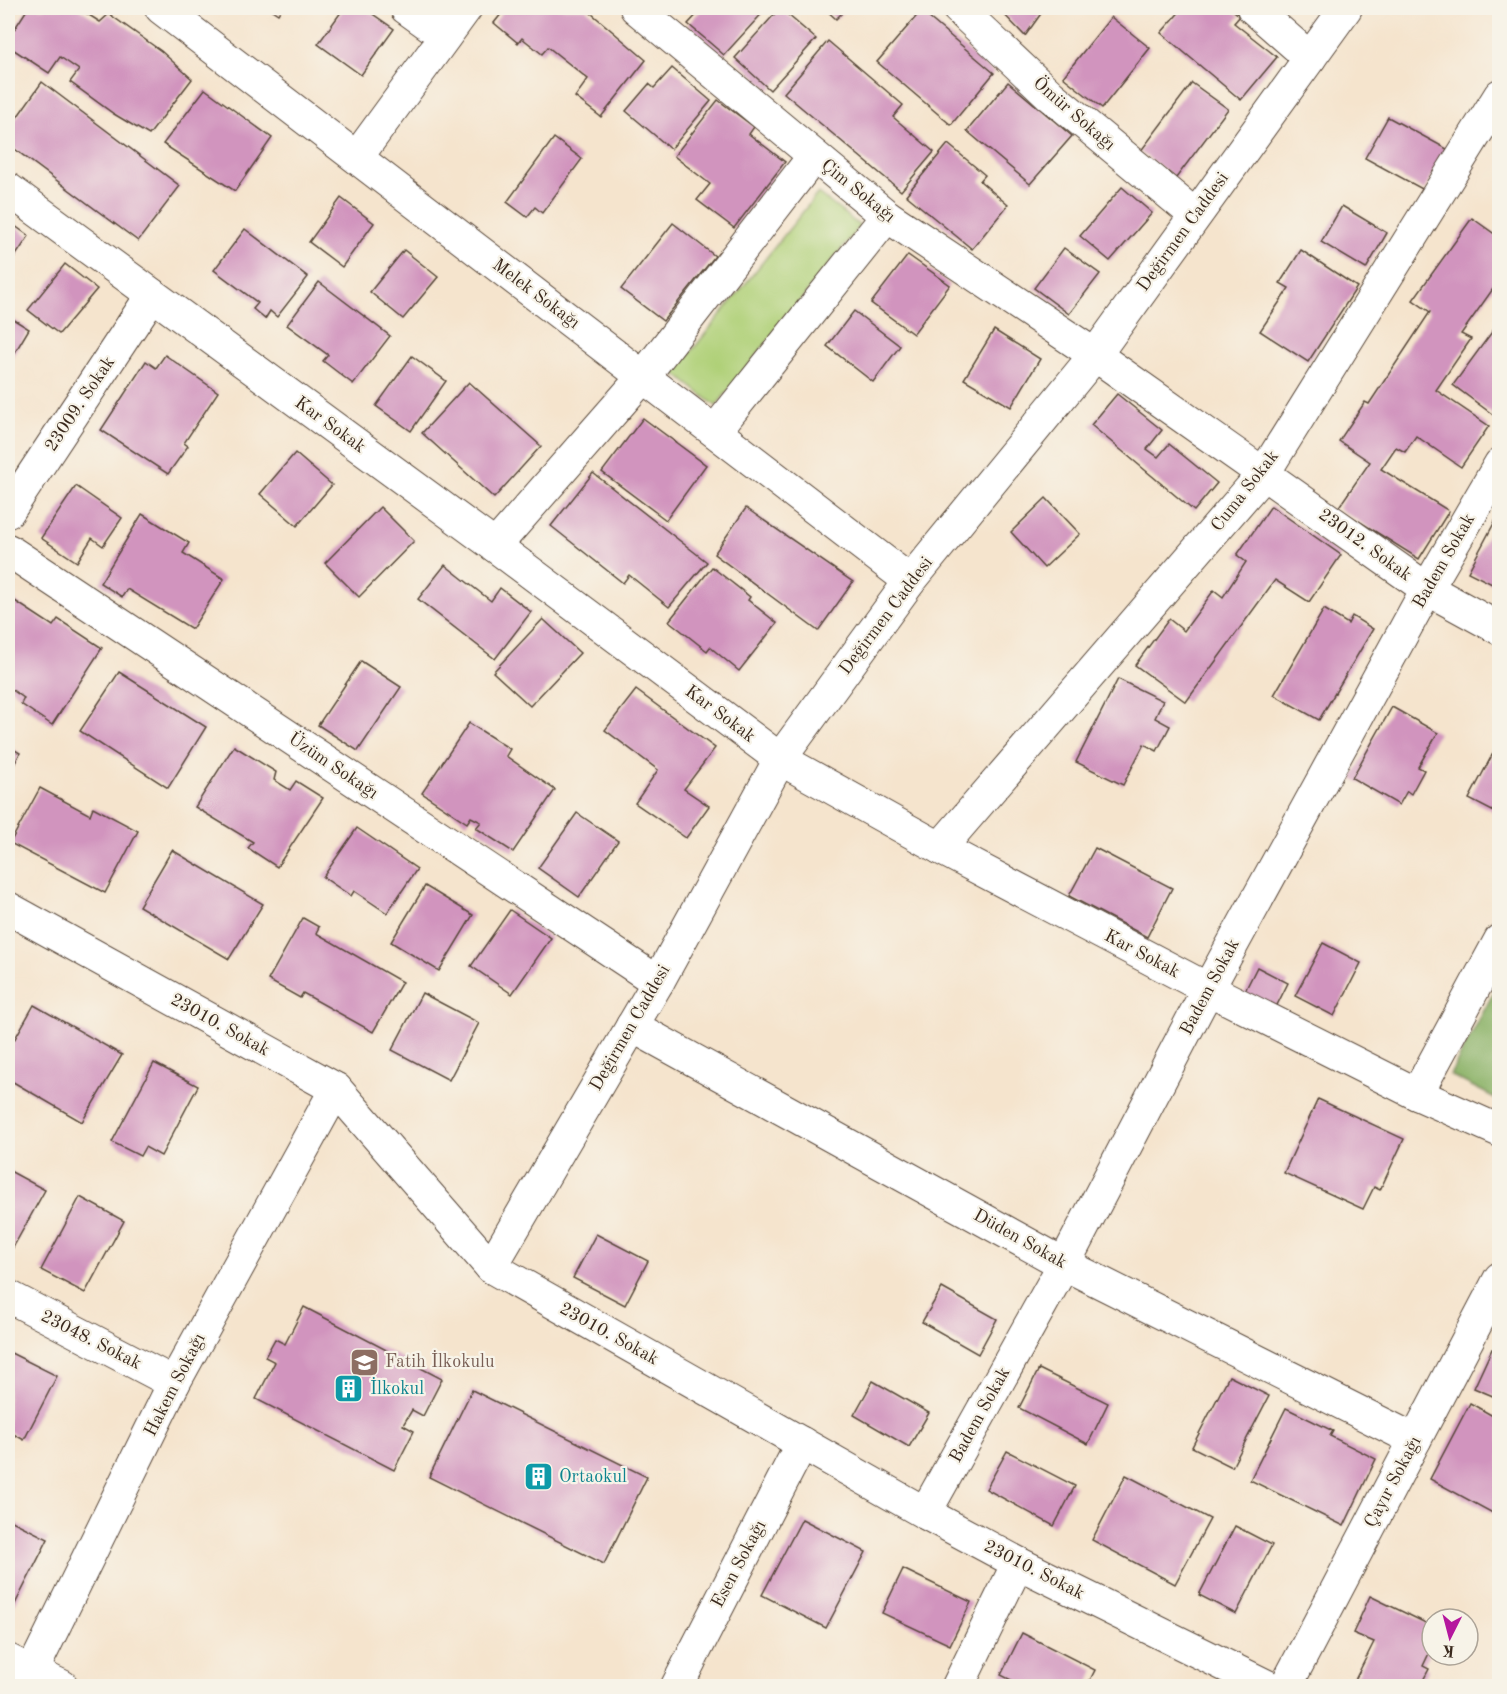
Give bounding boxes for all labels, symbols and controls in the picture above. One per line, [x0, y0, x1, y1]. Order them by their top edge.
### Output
street label: Ömür Sokağı [1030, 71, 1121, 154]
street label: Çim Sokağı [818, 156, 898, 226]
street label: Değirmen Caddesi [1134, 169, 1232, 295]
street label: Melek Sokağı [489, 256, 583, 333]
street label: 23009. Sokak [42, 353, 118, 455]
street label: Kar Sokak [291, 393, 369, 457]
street label: Cuma Sokak [1208, 447, 1282, 535]
street label: 23012. Sokak [1315, 505, 1415, 585]
street label: Badem Sokak [1410, 511, 1478, 611]
street label: Değirmen Caddesi [836, 554, 936, 678]
street label: Kar Sokak [682, 682, 758, 746]
street label: Üzüm Sokağı [285, 726, 383, 803]
street label: Kar Sokak [1101, 927, 1183, 981]
street label: Badem Sokak [1177, 936, 1243, 1038]
street label: Değirmen Caddesi [587, 962, 673, 1094]
street label: 23010. Sokak [168, 990, 272, 1060]
street label: Düden Sokak [970, 1206, 1070, 1272]
street label: 23010. Sokak [557, 1299, 661, 1369]
street label: 23048. Sokak [38, 1307, 144, 1373]
street label: Hakem Sokağı [141, 1330, 209, 1439]
school or university icon: Fatih İlkokulu [348, 1346, 380, 1378]
place label: Fatih İlkokulu [385, 1350, 495, 1371]
street label: Badem Sokak [946, 1364, 1014, 1466]
building icon: İlkokul [333, 1373, 365, 1405]
place label: İlkokul [370, 1377, 424, 1398]
street label: Çayır Sokağı [1361, 1433, 1425, 1531]
building icon: Ortaokul [522, 1461, 554, 1493]
place label: Ortaokul [559, 1468, 627, 1486]
street label: Esen Sokağı [708, 1517, 770, 1611]
street label: 23010. Sokak [981, 1537, 1087, 1603]
north arrow [1420, 1607, 1480, 1667]
text: K [1442, 1641, 1456, 1659]

